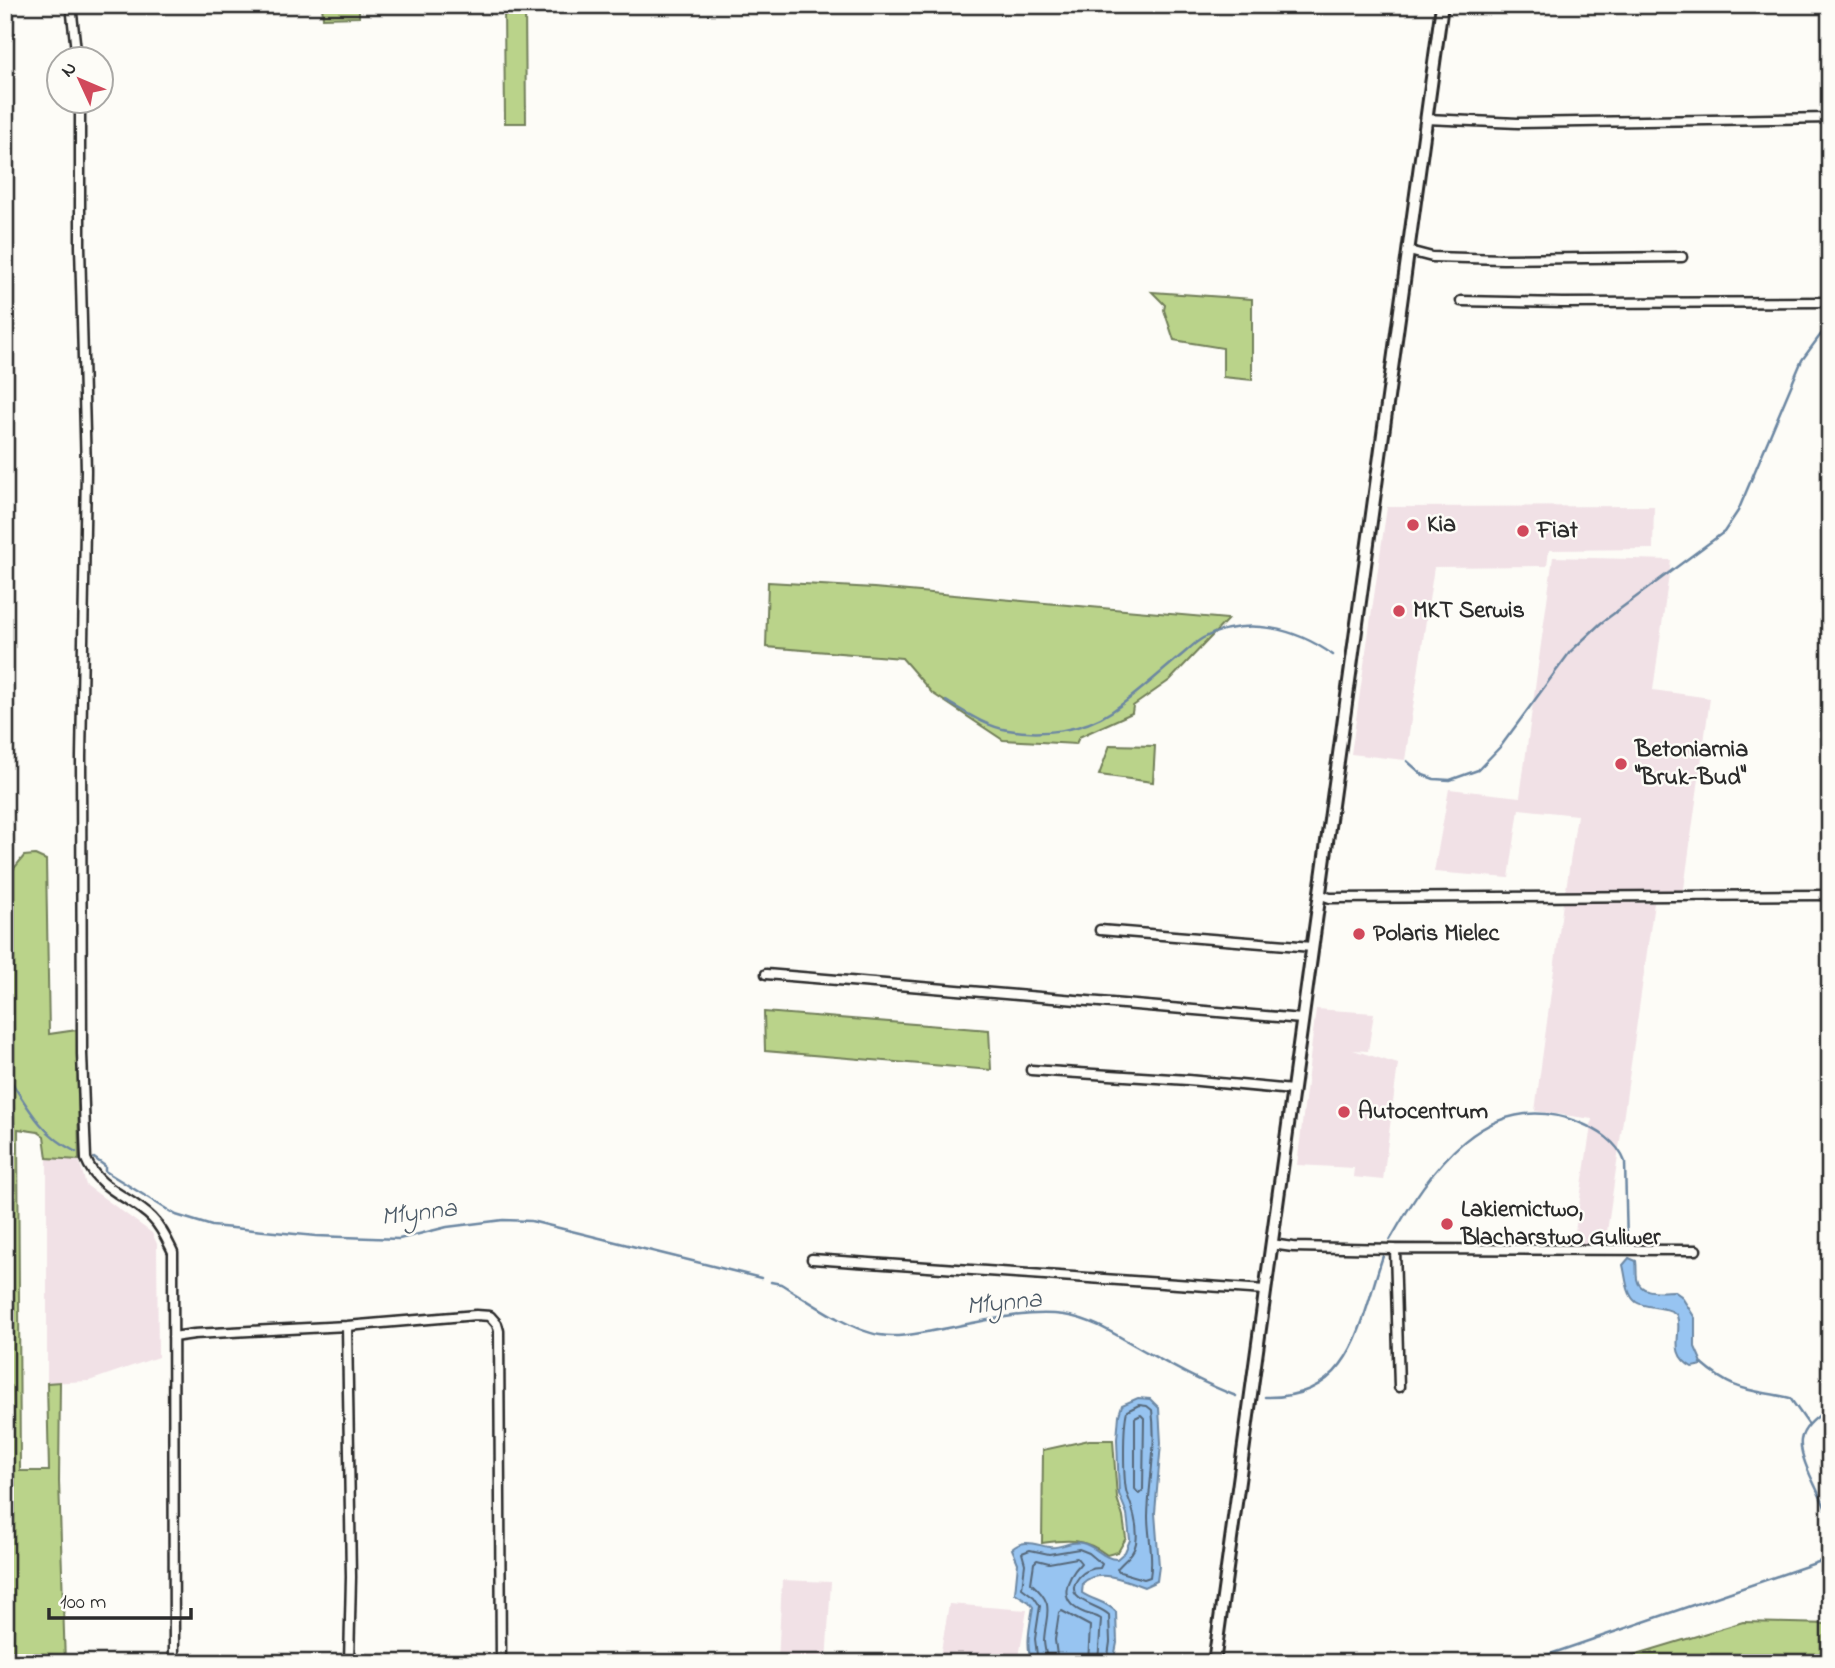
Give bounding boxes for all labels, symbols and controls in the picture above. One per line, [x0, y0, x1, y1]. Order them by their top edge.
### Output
north arrow [46, 46, 116, 116]
text: N [55, 56, 84, 84]
place label: Kia [1427, 508, 1456, 543]
place label: Fiat [1536, 514, 1579, 549]
marker: Kia [1405, 517, 1421, 533]
marker: Fiat [1515, 523, 1531, 539]
place label: MKT Serwis [1413, 594, 1525, 629]
marker: MKT Serwis [1391, 603, 1407, 619]
place label: Betoniarnia "Bruk-Bud" [1634, 733, 1748, 796]
marker: Betoniarnia "Bruk-Bud" [1613, 756, 1629, 772]
place label: Polaris Mielec [1373, 917, 1501, 952]
marker: Polaris Mielec [1351, 926, 1367, 942]
place label: Autocentrum [1358, 1095, 1488, 1130]
marker: Autocentrum [1336, 1104, 1352, 1120]
water label: Młynna [379, 1190, 460, 1237]
place label: Lakiernictwo, Blacharstwo Guliwer [1460, 1193, 1661, 1256]
marker: Lakiernictwo, Blacharstwo Guliwer [1439, 1216, 1455, 1232]
water label: Młynna [964, 1281, 1045, 1327]
scale bar [49, 1577, 191, 1621]
text: 100 m [60, 1588, 106, 1618]

